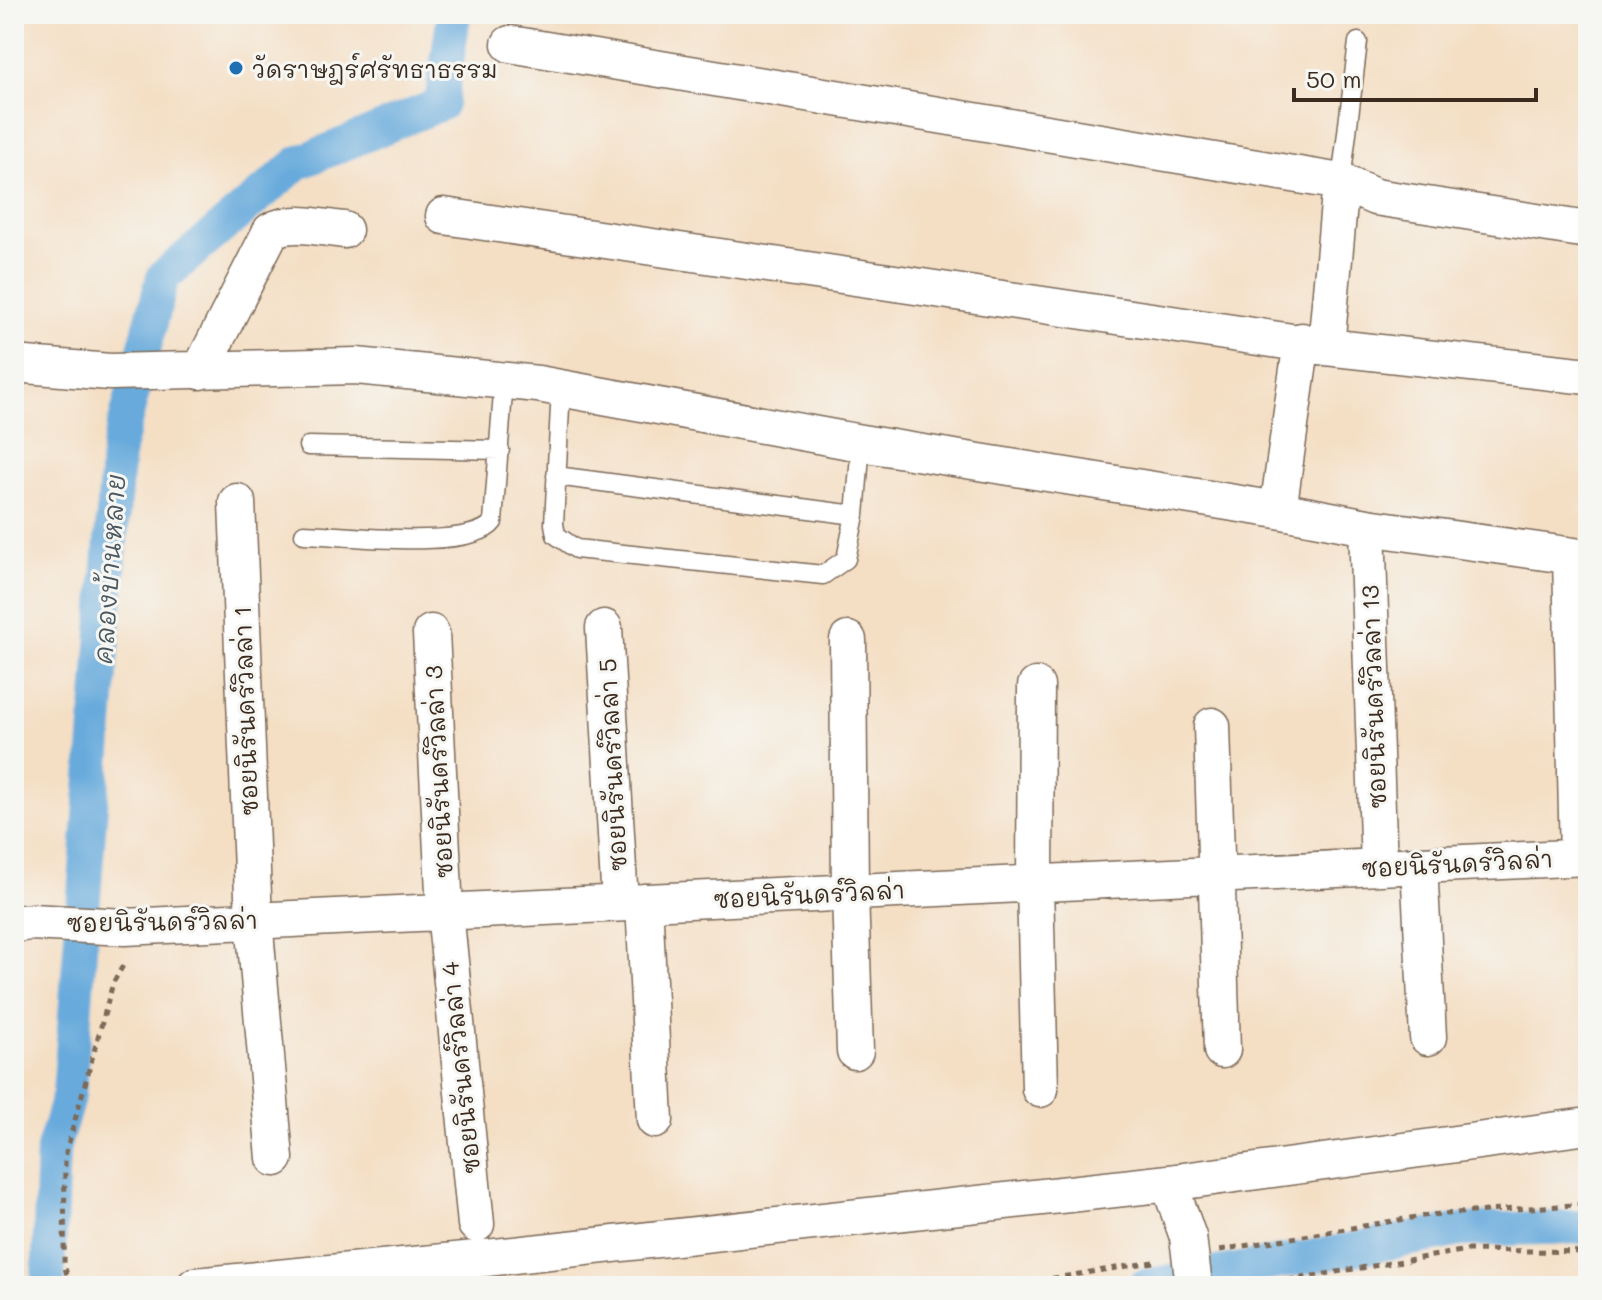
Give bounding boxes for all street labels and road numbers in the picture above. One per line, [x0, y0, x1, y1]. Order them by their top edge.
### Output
street label: ซอยนิรันดร์วิลล่า 13 [1353, 585, 1392, 810]
street label: ซอยนิรันดร์วิลล่า 1 [226, 606, 264, 816]
street label: ซอยนิรันดร์วิลล่า 5 [591, 658, 633, 872]
street label: ซอยนิรันดร์วิลล่า 3 [417, 665, 459, 879]
street label: ซอยนิรันดร์วิลล่า [1361, 842, 1553, 883]
street label: ซอยนิรันดร์วิลล่า [713, 873, 905, 914]
street label: ซอยนิรันดร์วิลล่า [66, 904, 258, 938]
street label: ซอยนิรันดร์วิลล่า 4 [433, 960, 487, 1176]

